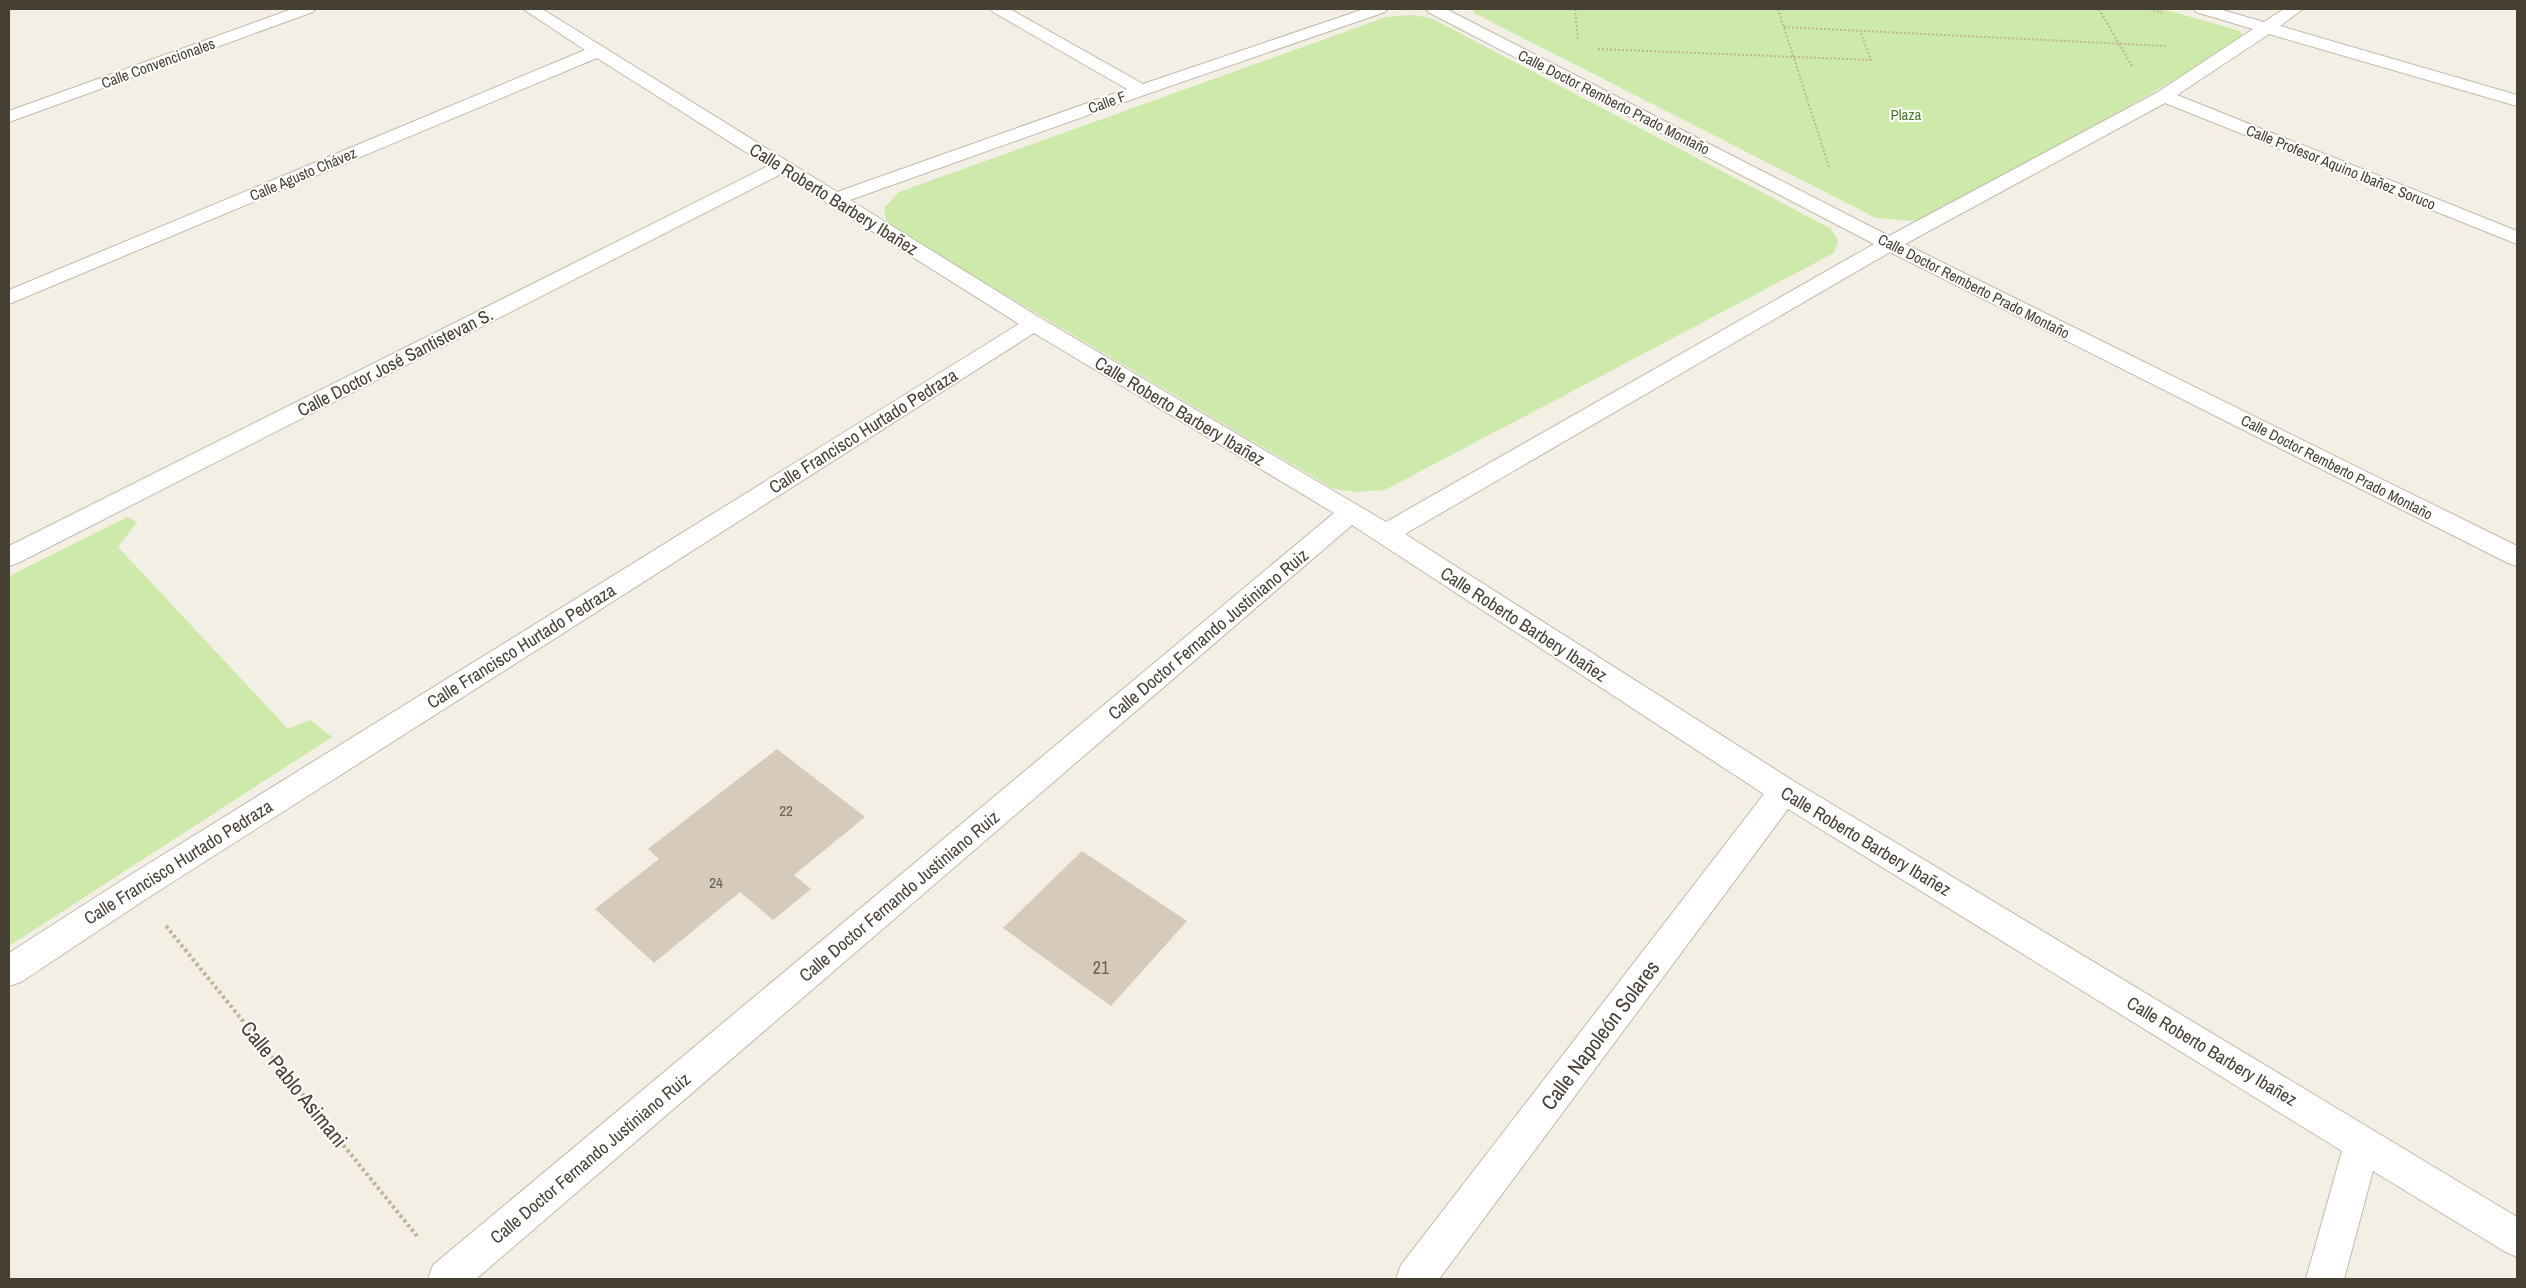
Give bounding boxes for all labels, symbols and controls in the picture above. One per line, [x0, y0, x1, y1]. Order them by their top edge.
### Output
street label: Calle Convencionales [98, 33, 218, 93]
street label: Calle Doctor Remberto Prado Montaño [1515, 44, 1714, 160]
street label: Calle F [1085, 85, 1129, 119]
park label: Plaza [1891, 104, 1922, 125]
street label: Calle Profesor Aquino Ibañez Soruco [2243, 119, 2439, 215]
street label: Calle Roberto Barbery Ibañez [745, 137, 923, 261]
street label: Calle Agusto Chávez [246, 142, 360, 206]
street label: Calle Doctor Remberto Prado Montaño [1875, 228, 2074, 344]
street label: Calle Doctor José Santistevan S. [293, 302, 497, 422]
street label: Calle Roberto Barbery Ibañez [1090, 350, 1270, 472]
street label: Calle Francisco Hurtado Pedraza [764, 363, 962, 499]
street label: Calle Doctor Remberto Prado Montaño [2238, 409, 2437, 525]
street label: Calle Doctor Fernando Justiniano Ruiz [1103, 543, 1313, 725]
street label: Calle Roberto Barbery Ibañez [1436, 561, 1612, 687]
street label: Calle Francisco Hurtado Pedraza [422, 578, 620, 714]
street label: Calle Roberto Barbery Ibañez [1776, 780, 1956, 902]
street label: Calle Francisco Hurtado Pedraza [79, 794, 277, 930]
house number: 22 [779, 800, 793, 821]
street label: Calle Doctor Fernando Justiniano Ruiz [794, 805, 1004, 987]
house number: 24 [709, 872, 723, 893]
street label: Calle Napoleón Solares [1534, 954, 1666, 1116]
house number: 21 [1093, 955, 1110, 980]
street label: Calle Roberto Barbery Ibañez [2122, 990, 2302, 1112]
street label: Calle Pablo Asimani [234, 1015, 354, 1153]
street label: Calle Doctor Fernando Justiniano Ruiz [485, 1067, 695, 1249]

